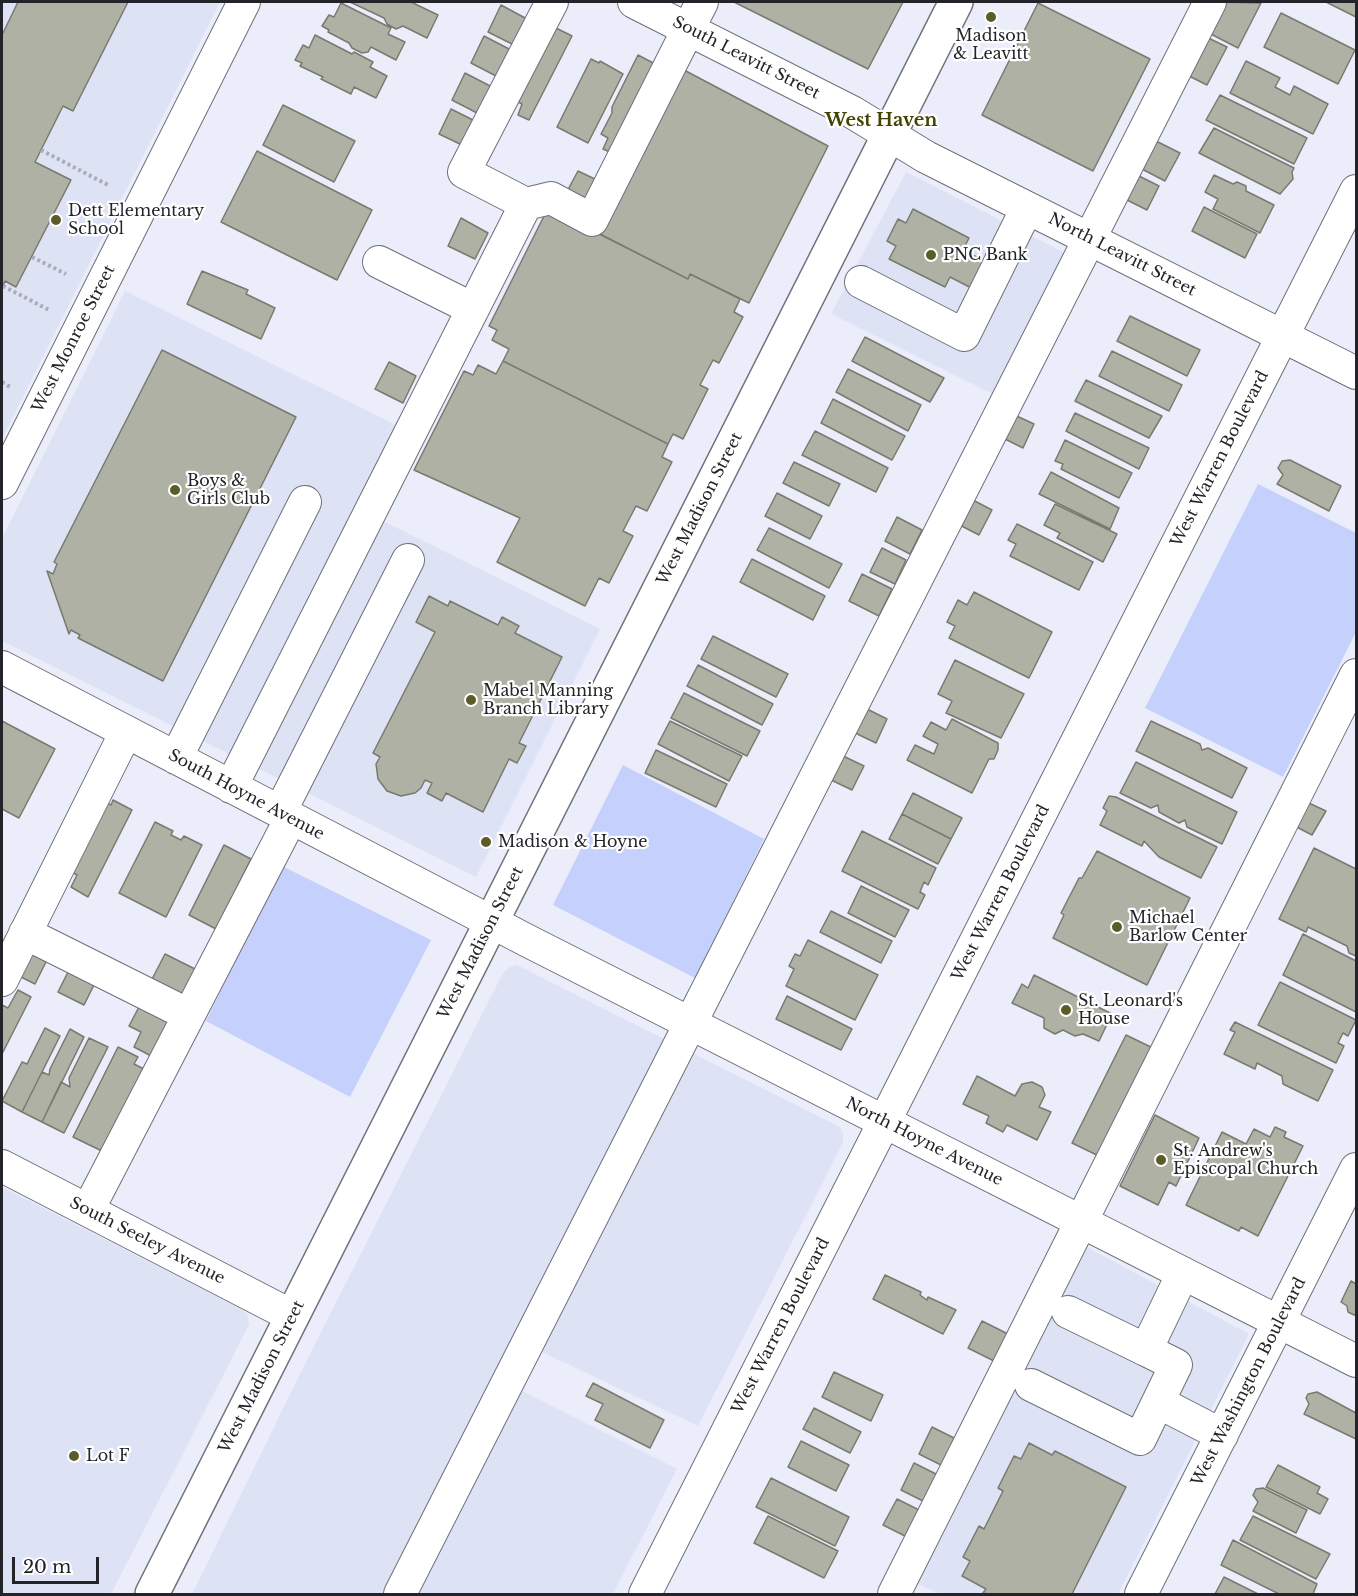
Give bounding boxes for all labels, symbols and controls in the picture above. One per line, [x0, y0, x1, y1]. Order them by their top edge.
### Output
marker: Madison & Leavitt [984, 10, 998, 24]
street label: South Leavitt Street [669, 13, 823, 103]
place label: Madison & Leavitt [953, 26, 1029, 64]
district label: West Haven [825, 110, 937, 132]
place label: Dett Elementary School [68, 201, 204, 239]
street label: North Leavitt Street [1045, 209, 1199, 301]
marker: Dett Elementary School [49, 213, 63, 227]
place label: PNC Bank [943, 245, 1028, 265]
marker: PNC Bank [924, 248, 938, 262]
street label: West Monroe Street [28, 262, 120, 416]
street label: West Warren Boulevard [1167, 368, 1273, 550]
street label: West Madison Street [653, 429, 747, 589]
place label: Boys & Girls Club [187, 471, 270, 509]
marker: Boys & Girls Club [168, 483, 182, 497]
place label: Mabel Manning Branch Library [483, 681, 613, 719]
marker: Mabel Manning Branch Library [464, 693, 478, 707]
street label: South Hoyne Avenue [165, 746, 327, 844]
street label: West Warren Boulevard [948, 802, 1054, 984]
place label: Madison & Hoyne [498, 832, 647, 852]
marker: Madison & Hoyne [479, 835, 493, 849]
street label: West Madison Street [434, 863, 528, 1023]
place label: Michael Barlow Center [1129, 908, 1247, 946]
marker: Michael Barlow Center [1110, 920, 1124, 934]
place label: St. Leonard's House [1078, 991, 1183, 1029]
marker: St. Leonard's House [1059, 1003, 1073, 1017]
street label: North Hoyne Avenue [842, 1094, 1006, 1190]
place label: St. Andrew's Episcopal Church [1173, 1141, 1318, 1179]
marker: St. Andrew's Episcopal Church [1154, 1153, 1168, 1167]
street label: South Seeley Avenue [66, 1193, 228, 1289]
street label: West Warren Boulevard [728, 1235, 834, 1417]
street label: West Washington Boulevard [1188, 1274, 1310, 1490]
street label: West Madison Street [215, 1297, 309, 1457]
place label: Lot F [86, 1446, 129, 1466]
marker: Lot F [67, 1449, 81, 1463]
scale bar [15, 1545, 102, 1583]
text: 20 m [23, 1556, 71, 1578]

